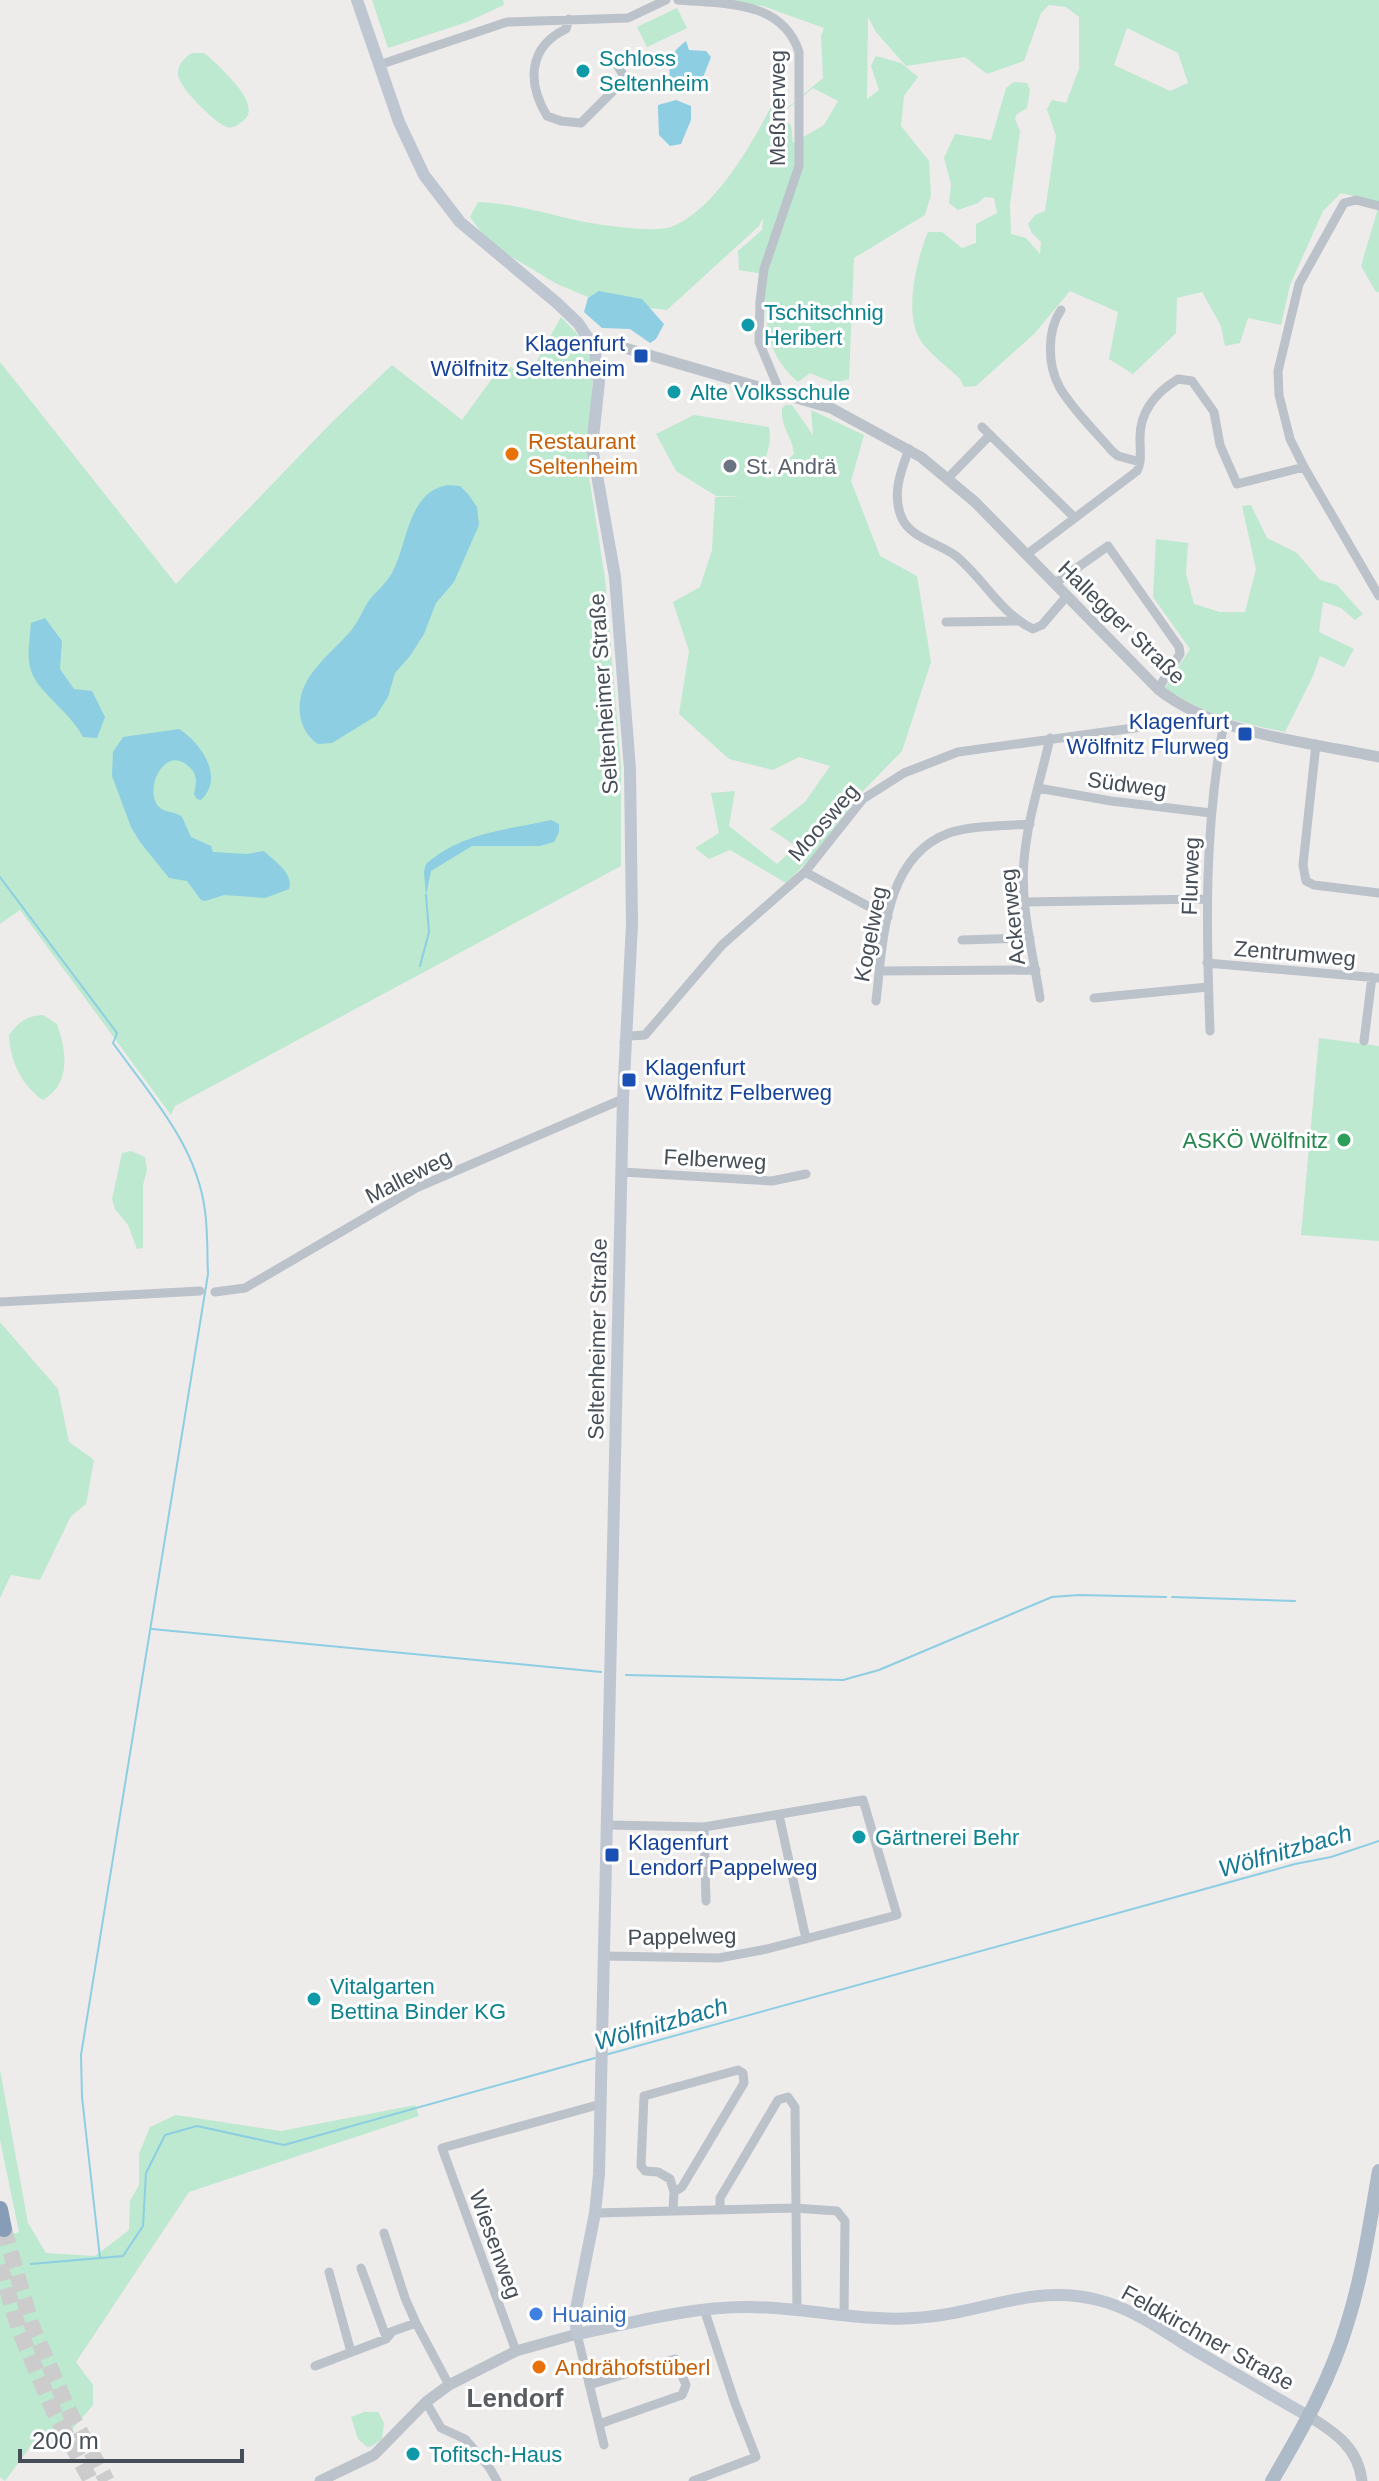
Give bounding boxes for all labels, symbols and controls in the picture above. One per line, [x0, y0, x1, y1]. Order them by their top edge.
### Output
place label: Schloss Seltenheim [599, 46, 709, 96]
street label: Meßnerweg [765, 50, 790, 166]
marker: Schloss Seltenheim [574, 62, 592, 80]
place label: Tschitschnig Heribert [764, 300, 884, 350]
marker: Tschitschnig Heribert [739, 316, 757, 334]
place label: Klagenfurt Wölfnitz Seltenheim [431, 331, 625, 381]
marker: Klagenfurt Wölfnitz Seltenheim [632, 347, 650, 365]
place label: Alte Volksschule [690, 380, 850, 405]
marker: Alte Volksschule [665, 383, 683, 401]
place label: Restaurant Seltenheim [528, 429, 638, 479]
marker: Restaurant Seltenheim [503, 445, 521, 463]
place label: St. Andrä [746, 454, 837, 479]
marker: St. Andrä [721, 457, 739, 475]
street label: Hallegger Straße [1053, 556, 1190, 689]
street label: Seltenheimer Straße [584, 592, 623, 795]
place label: Klagenfurt Wölfnitz Flurweg [1066, 709, 1229, 759]
marker: Klagenfurt Wölfnitz Flurweg [1236, 725, 1254, 743]
street label: Südweg [1086, 767, 1168, 802]
street label: Moosweg [783, 779, 864, 866]
street label: Flurweg [1177, 836, 1204, 916]
street label: Ackerweg [995, 868, 1030, 966]
street label: Kogelweg [849, 884, 892, 984]
street label: Zentrumweg [1233, 936, 1357, 971]
place label: Klagenfurt Wölfnitz Felberweg [645, 1055, 832, 1105]
marker: Klagenfurt Wölfnitz Felberweg [620, 1071, 638, 1089]
place label: ASKÖ Wölfnitz [1183, 1128, 1328, 1153]
marker: ASKÖ Wölfnitz [1335, 1131, 1353, 1149]
street label: Malleweg [361, 1144, 455, 1209]
street label: Felberweg [663, 1144, 767, 1175]
street label: Seltenheimer Straße [583, 1238, 612, 1440]
water label: Wölfnitzbach [1215, 1819, 1355, 1882]
place label: Gärtnerei Behr [875, 1825, 1019, 1850]
marker: Gärtnerei Behr [850, 1828, 868, 1846]
place label: Klagenfurt Lendorf Pappelweg [628, 1830, 818, 1880]
marker: Klagenfurt Lendorf Pappelweg [603, 1846, 621, 1864]
street label: Pappelweg [627, 1923, 737, 1950]
place label: Vitalgarten Bettina Binder KG [330, 1974, 506, 2024]
marker: Vitalgarten Bettina Binder KG [305, 1990, 323, 2008]
water label: Wölfnitzbach [591, 1992, 731, 2055]
street label: Wiesenweg [464, 2186, 527, 2302]
street label: Feldkirchner Straße [1117, 2280, 1298, 2395]
place label: Huainig [552, 2302, 627, 2327]
marker: Huainig [527, 2305, 545, 2323]
place label: Andrähofstüberl [555, 2355, 710, 2380]
marker: Andrähofstüberl [530, 2358, 548, 2376]
district label: Lendorf [467, 2383, 564, 2413]
scale bar [20, 2413, 242, 2463]
text: 200 m [32, 2427, 99, 2454]
place label: Tofitsch-Haus [429, 2442, 562, 2467]
marker: Tofitsch-Haus [404, 2445, 422, 2463]

